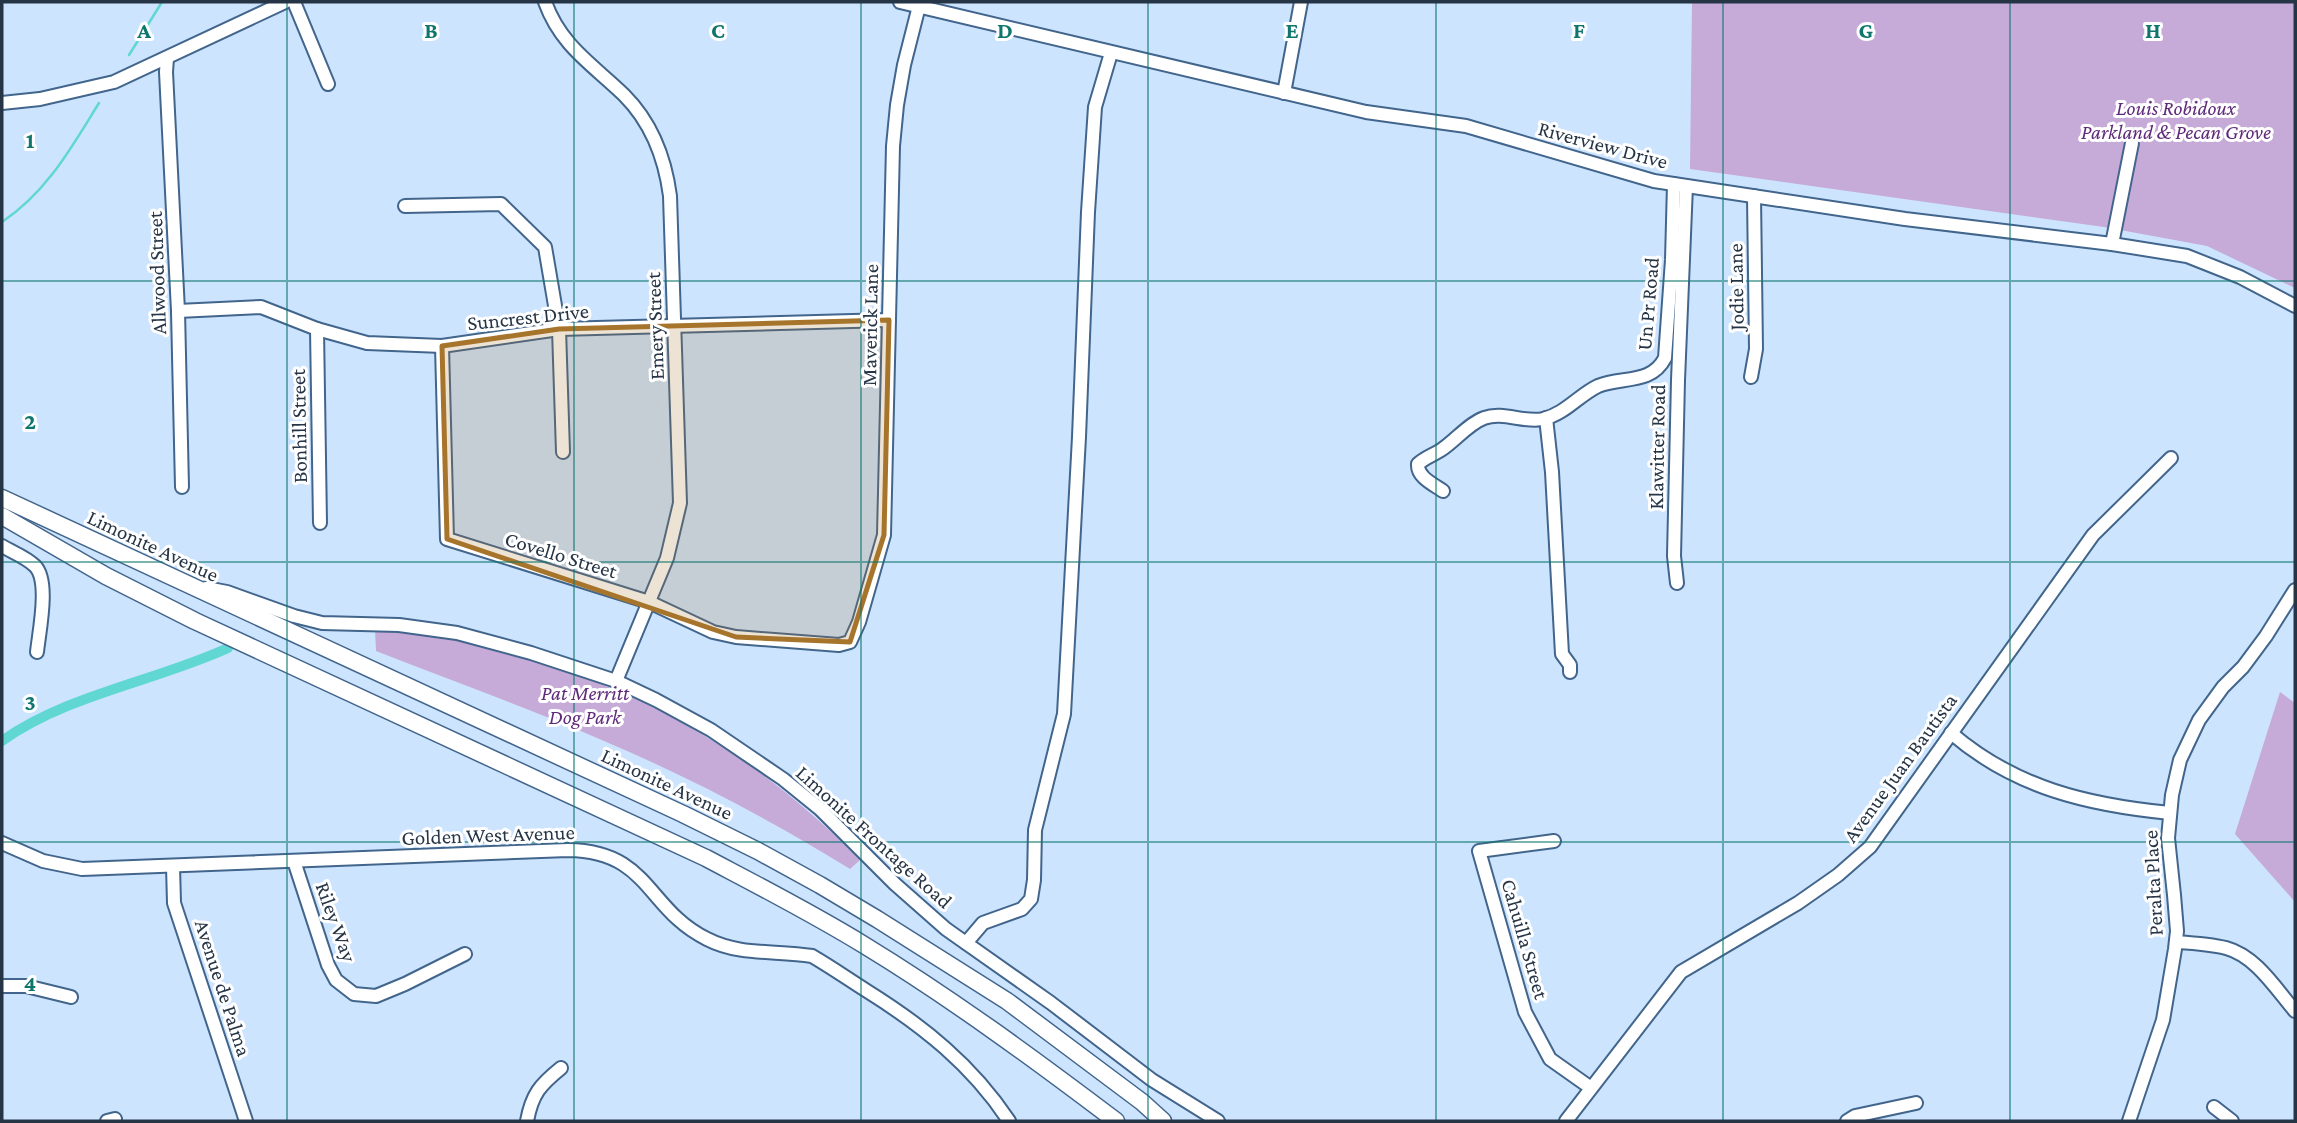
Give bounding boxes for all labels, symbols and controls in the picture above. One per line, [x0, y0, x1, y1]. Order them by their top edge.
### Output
text: A [136, 17, 151, 43]
text: B [424, 17, 438, 43]
text: C [711, 17, 725, 43]
text: D [997, 17, 1013, 43]
text: E [1285, 17, 1299, 43]
text: F [1573, 17, 1585, 43]
text: G [1859, 17, 1874, 43]
text: H [2145, 17, 2161, 43]
park label: Louis Robidoux Parkland & Pecan Grove [2081, 96, 2271, 144]
street label: Riverview Drive [1536, 116, 1670, 174]
text: 1 [26, 127, 35, 153]
street label: Allwood Street [143, 210, 171, 335]
street label: Jodie Lane [1723, 243, 1749, 333]
street label: Un Pr Road [1632, 256, 1664, 352]
street label: Maverick Lane [857, 264, 883, 386]
street label: Emery Street [641, 271, 669, 380]
street label: Suncrest Drive [466, 299, 590, 335]
street label: Bonhill Street [286, 368, 312, 483]
street label: Klawitter Road [1644, 384, 1670, 510]
text: 2 [24, 408, 36, 434]
street label: Limonite Avenue [84, 505, 222, 587]
street label: Covello Street [502, 527, 621, 584]
park label: Pat Merritt Dog Park [541, 681, 630, 729]
text: 3 [24, 689, 36, 715]
street label: Avenue Juan Bautista [1838, 689, 1962, 847]
street label: Limonite Avenue [598, 743, 736, 825]
street label: Limonite Frontage Road [791, 761, 957, 913]
street label: Golden West Avenue [401, 820, 575, 850]
street label: Peralta Place [2138, 830, 2168, 936]
street label: Cahuilla Street [1496, 876, 1554, 1003]
street label: Riley Way [311, 879, 362, 965]
street label: Avenue de Palma [190, 917, 256, 1060]
text: 4 [24, 970, 36, 996]

